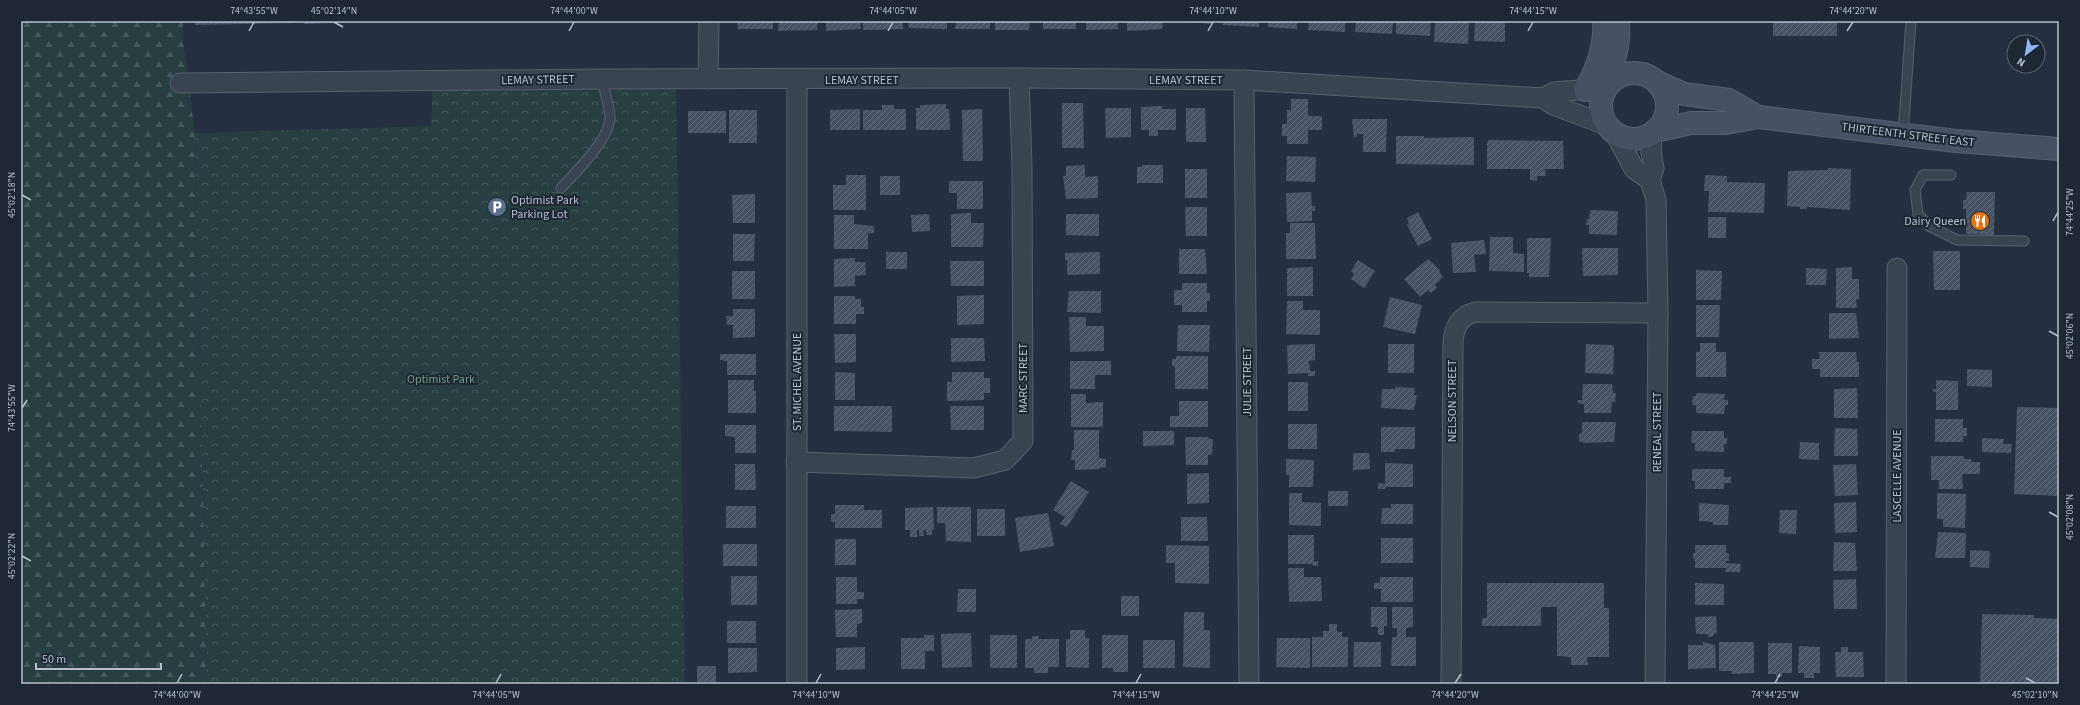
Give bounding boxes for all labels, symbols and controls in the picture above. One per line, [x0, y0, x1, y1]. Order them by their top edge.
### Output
text: 74°43'55"W [230, 4, 278, 18]
text: 45°02'14"N [311, 4, 357, 18]
text: 74°44'00"W [550, 4, 598, 18]
text: 74°44'05"W [869, 4, 917, 18]
text: 74°44'10"W [1189, 4, 1237, 18]
text: 74°44'15"W [1509, 4, 1557, 18]
text: 74°44'20"W [1829, 4, 1877, 18]
north arrow [2006, 34, 2046, 74]
text: N [2014, 54, 2028, 70]
street label: LEMAY STREET [501, 71, 576, 89]
street label: LEMAY STREET [825, 72, 899, 89]
street label: LEMAY STREET [1149, 72, 1223, 89]
street label: THIRTEENTH STREET EAST [1840, 118, 1976, 152]
text: 45°02'18"N [5, 172, 19, 218]
text: 74°44'25"W [2063, 188, 2077, 236]
place label: Optimist Park Parking Lot [511, 192, 579, 223]
parking icon: Optimist Park Parking Lot [486, 196, 508, 218]
restaurant icon: Dairy Queen [1969, 210, 1991, 232]
place label: Dairy Queen [1904, 213, 1966, 230]
text: 45°02'06"N [2063, 313, 2077, 359]
street label: ST. MICHEL AVENUE [789, 333, 806, 431]
street label: MARC STREET [1015, 343, 1032, 413]
street label: JULIE STREET [1239, 347, 1256, 417]
street label: NELSON STREET [1444, 359, 1461, 442]
park label: Optimist Park [407, 371, 475, 388]
text: 74°43'55"W [5, 384, 19, 432]
street label: RENEAL STREET [1649, 391, 1666, 472]
street label: LASCELLE AVENUE [1889, 429, 1906, 523]
text: 45°02'08"N [2063, 494, 2077, 540]
text: 45°02'22"N [5, 533, 19, 579]
scale bar [36, 645, 161, 671]
text: 50 m [42, 651, 66, 668]
text: 74°44'00"W [153, 688, 201, 702]
text: 74°44'05"W [472, 688, 520, 702]
text: 74°44'10"W [792, 688, 840, 702]
text: 74°44'15"W [1112, 688, 1160, 702]
text: 74°44'20"W [1431, 688, 1479, 702]
text: 74°44'25"W [1751, 688, 1799, 702]
text: 45°02'10"N [2012, 688, 2058, 702]

